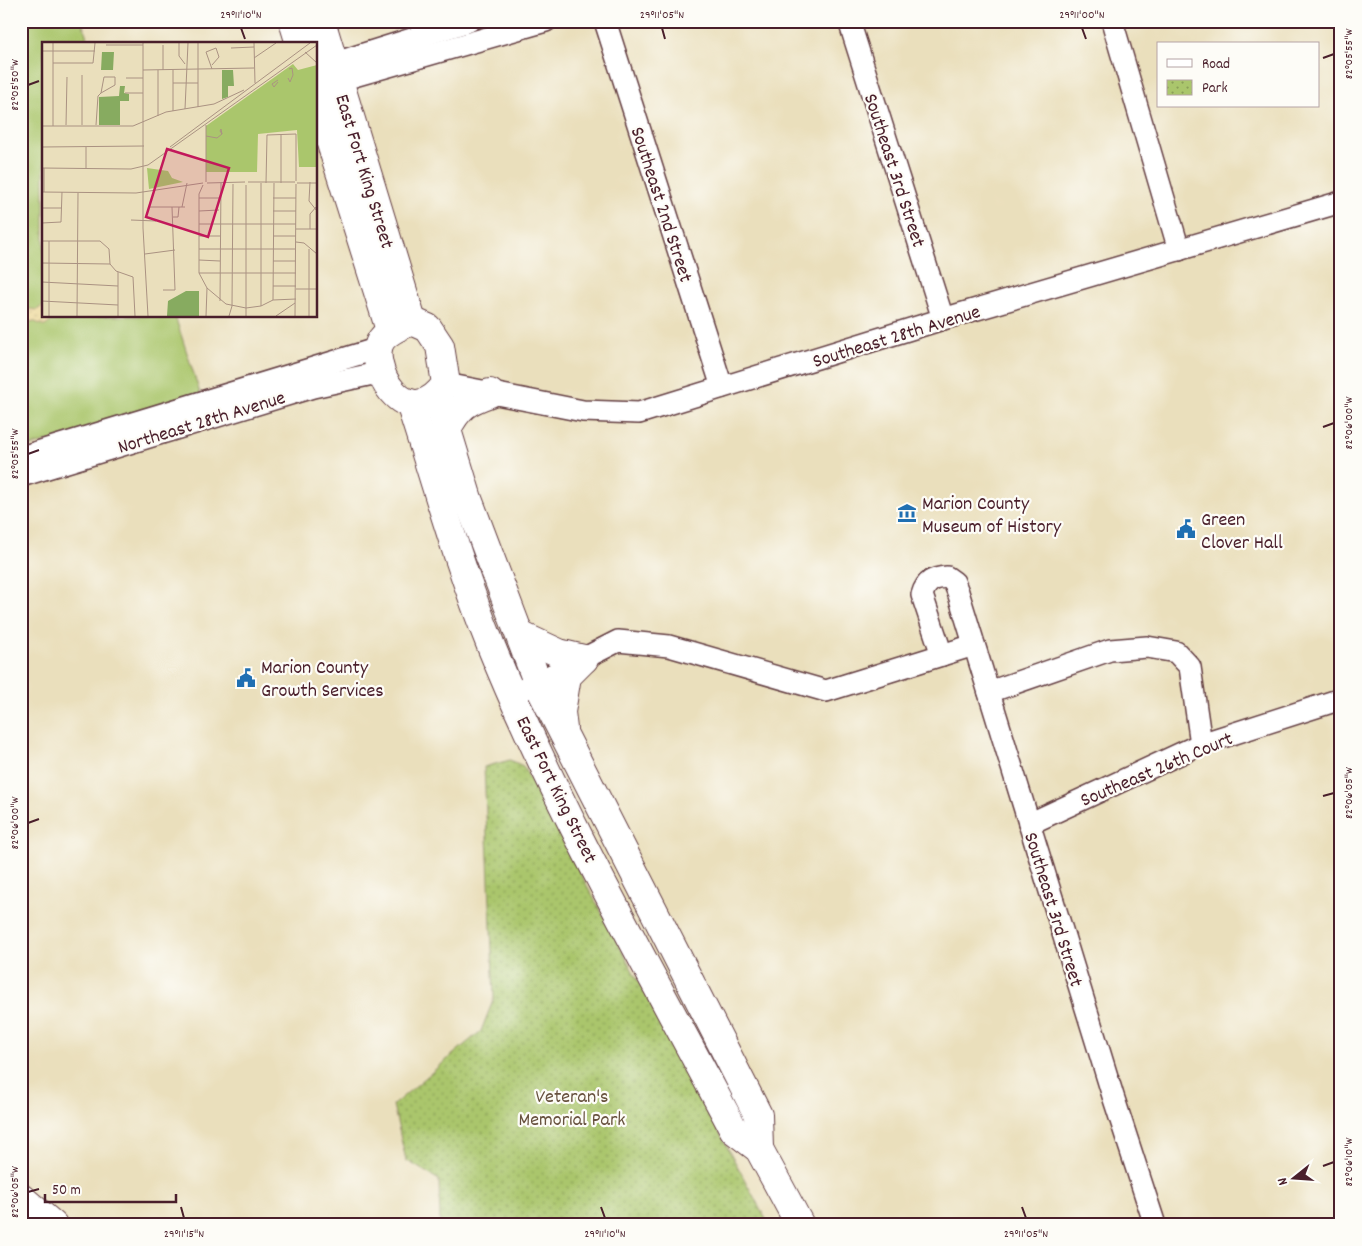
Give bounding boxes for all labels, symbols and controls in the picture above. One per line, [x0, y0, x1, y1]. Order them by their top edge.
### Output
text: 29°11'10"N [220, 7, 262, 24]
text: 29°11'05"N [640, 7, 684, 24]
text: 29°11'00"N [1059, 7, 1105, 24]
text: 82°05'55"W [1341, 29, 1358, 79]
inset map [42, 42, 318, 318]
legend [1157, 42, 1320, 108]
text: Road [1202, 54, 1230, 76]
text: 82°05'50"W [7, 59, 24, 111]
text: Park [1202, 78, 1228, 100]
street label: Southeast 3rd Street [855, 90, 931, 251]
street label: East Fort King Street [326, 91, 400, 253]
street label: Southeast 2nd Street [622, 124, 698, 286]
street label: Southeast 28th Avenue [810, 299, 984, 377]
street label: Northeast 28th Avenue [115, 385, 289, 463]
text: 82°06'00"W [1341, 396, 1358, 449]
text: 82°05'55"W [7, 429, 24, 479]
place label: Marion County Museum of History [922, 491, 1062, 542]
museum icon: Marion County Museum of History [896, 502, 918, 524]
place label: Green Clover Hall [1201, 507, 1283, 558]
public building icon: Green Clover Hall [1175, 518, 1197, 540]
place label: Marion County Growth Services [261, 655, 384, 706]
public building icon: Marion County Growth Services [235, 667, 257, 689]
street label: East Fort King Street [508, 712, 603, 868]
street label: Southeast 26th Court [1077, 726, 1238, 816]
text: 82°06'05"W [1341, 767, 1358, 819]
text: 82°06'00"W [7, 796, 24, 849]
street label: Southeast 3rd Street [1015, 829, 1089, 991]
park label: Veteran's Memorial Park [518, 1084, 626, 1135]
text: 82°06'10"W [1341, 1137, 1358, 1187]
north arrow [1270, 1154, 1320, 1204]
text: 82°06'05"W [7, 1166, 24, 1218]
scale bar [45, 1171, 176, 1203]
text: N [1273, 1175, 1294, 1187]
text: 50 m [52, 1180, 81, 1202]
text: 29°11'15"N [164, 1226, 204, 1243]
text: 29°11'10"N [584, 1226, 626, 1243]
text: 29°11'05"N [1004, 1226, 1048, 1243]

